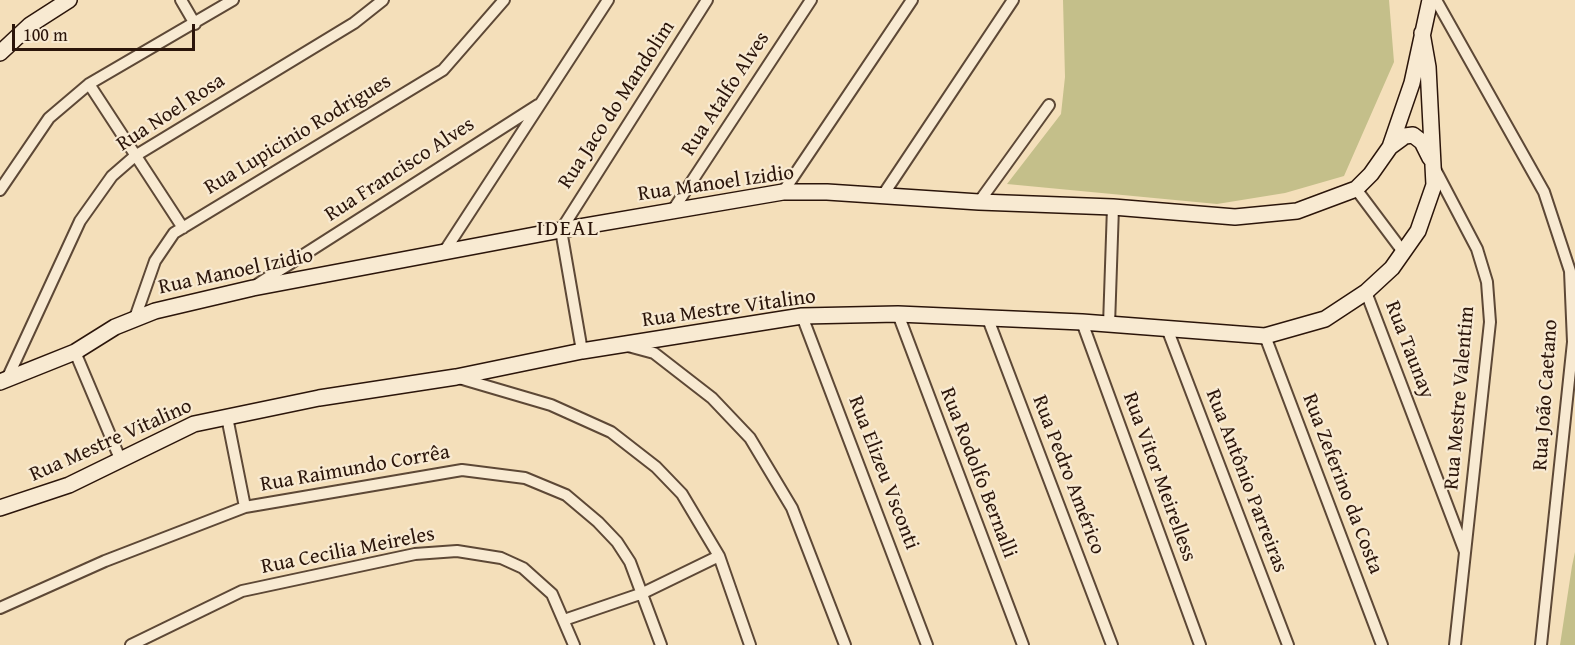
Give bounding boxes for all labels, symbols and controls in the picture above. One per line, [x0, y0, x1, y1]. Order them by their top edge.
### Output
scale bar [15, 12, 198, 50]
street label: Rua Jaco do Mandolim [553, 16, 681, 194]
text: 100 m [23, 21, 68, 48]
street label: Rua Atalfo Alves [677, 27, 775, 161]
street label: Rua Noel Rosa [112, 69, 230, 157]
street label: Rua Lupicinio Rodrigues [200, 69, 396, 201]
street label: Rua Francisco Alves [320, 112, 480, 228]
street label: Rua Manoel Izidio [636, 161, 796, 207]
district label: IDEAL [537, 216, 599, 242]
street label: Rua Manoel Izidio [156, 243, 316, 301]
street label: Rua Mestre Vitalino [641, 284, 817, 334]
street label: Rua Taunay [1379, 298, 1439, 402]
street label: Rua Mestre Valentim [1439, 305, 1481, 491]
street label: Rua João Caetano [1528, 318, 1564, 472]
street label: Rua Rodolfo Bernalli [934, 384, 1022, 562]
street label: Rua Antônio Parreiras [1199, 386, 1293, 576]
street label: Rua Vitor Meirelless [1117, 389, 1201, 565]
street label: Rua Zeferino da Costa [1296, 390, 1388, 578]
street label: Rua Pedro Américo [1026, 392, 1110, 558]
street label: Rua Elizeu Vsconti [842, 393, 924, 553]
street label: Rua Mestre Vitalino [26, 394, 196, 488]
street label: Rua Raimundo Corrêa [258, 440, 452, 498]
street label: Rua Cecilia Meireles [259, 522, 437, 580]

